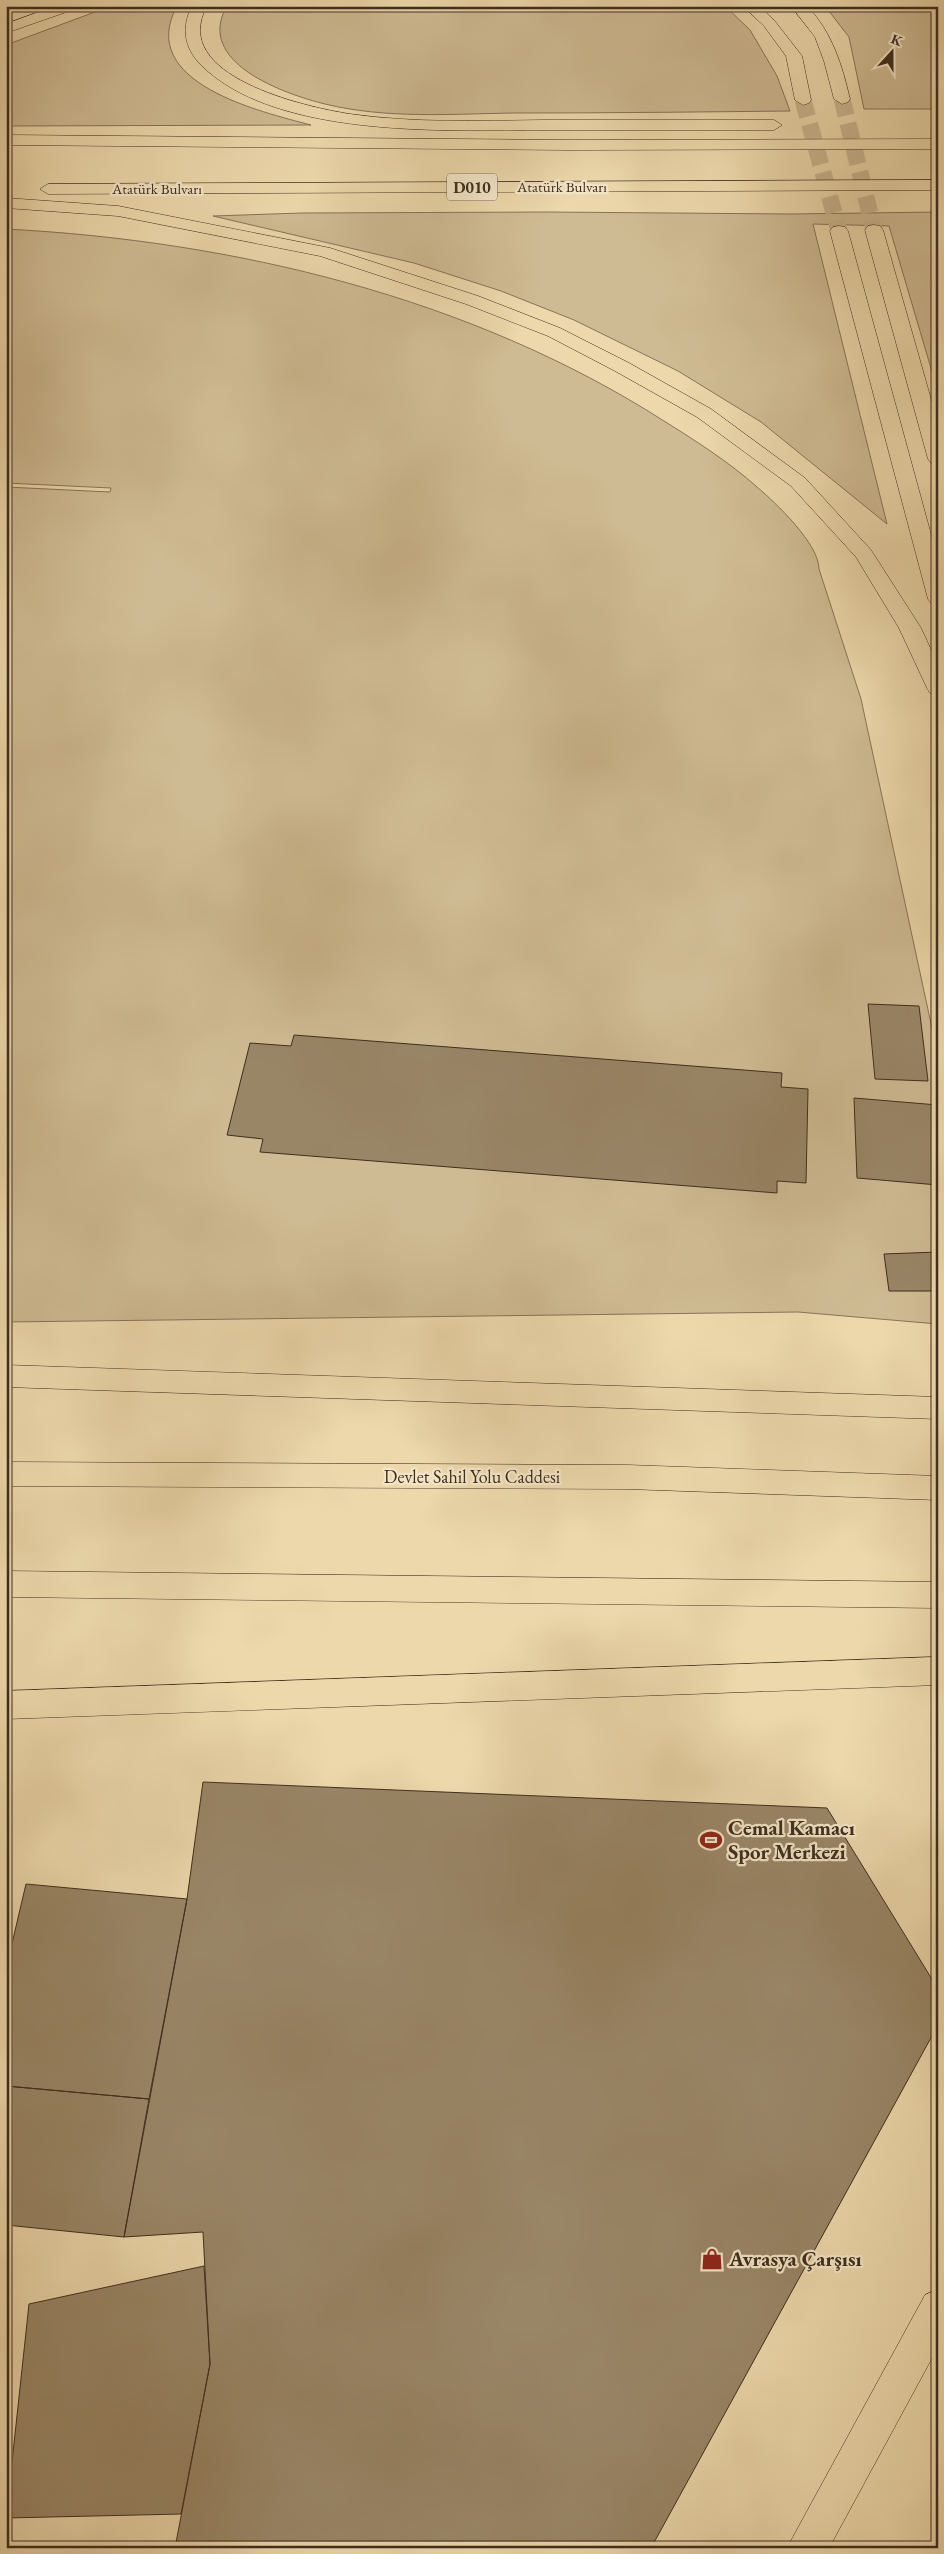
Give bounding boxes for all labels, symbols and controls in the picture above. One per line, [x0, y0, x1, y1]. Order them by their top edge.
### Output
north arrow [866, 28, 916, 78]
text: K [888, 30, 905, 50]
road number: D010 [447, 173, 497, 200]
street label: Atatürk Bulvarı [516, 177, 607, 196]
street label: Atatürk Bulvarı [111, 179, 202, 198]
street label: Devlet Sahil Yolu Caddesi [384, 1465, 561, 1488]
place label: Cemal Kamacı Spor Merkezi [728, 1814, 855, 1865]
sports icon: Cemal Kamacı Spor Merkezi [698, 1827, 724, 1853]
place label: Avrasya Çarşısı [728, 2245, 862, 2272]
shop icon: Avrasya Çarşısı [699, 2246, 725, 2272]

